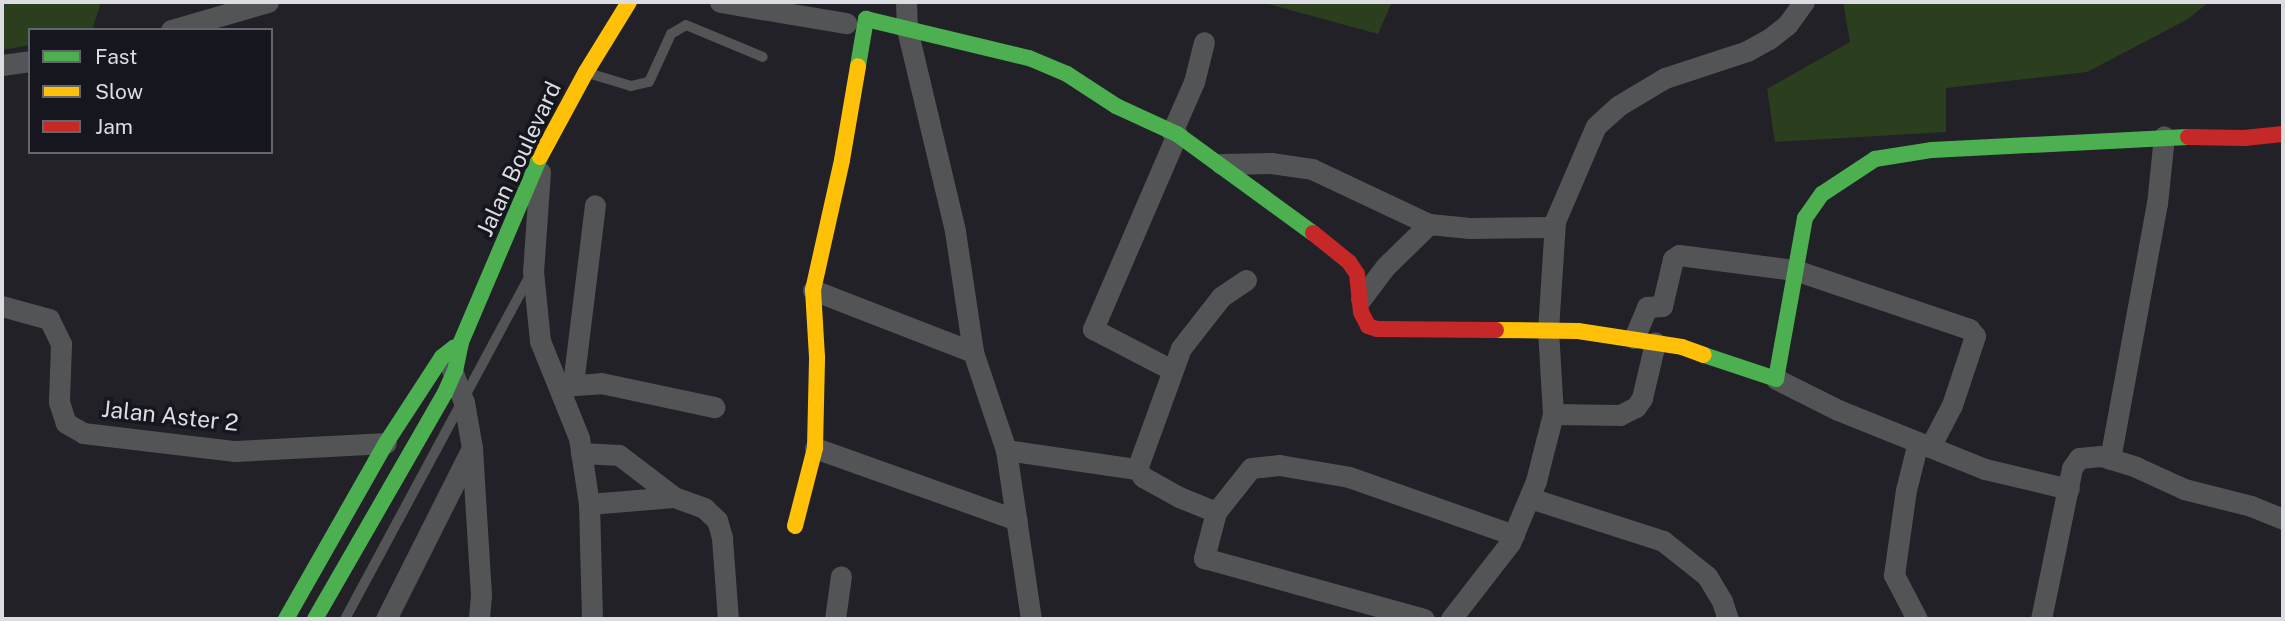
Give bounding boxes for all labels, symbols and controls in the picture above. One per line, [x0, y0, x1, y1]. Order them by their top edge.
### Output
legend [28, 28, 273, 154]
text: Fast [95, 44, 137, 69]
street label: Jalan Boulevard [471, 77, 567, 241]
text: Slow [95, 79, 143, 104]
text: Jam [95, 114, 133, 139]
street label: Jalan Aster 2 [100, 395, 240, 437]

